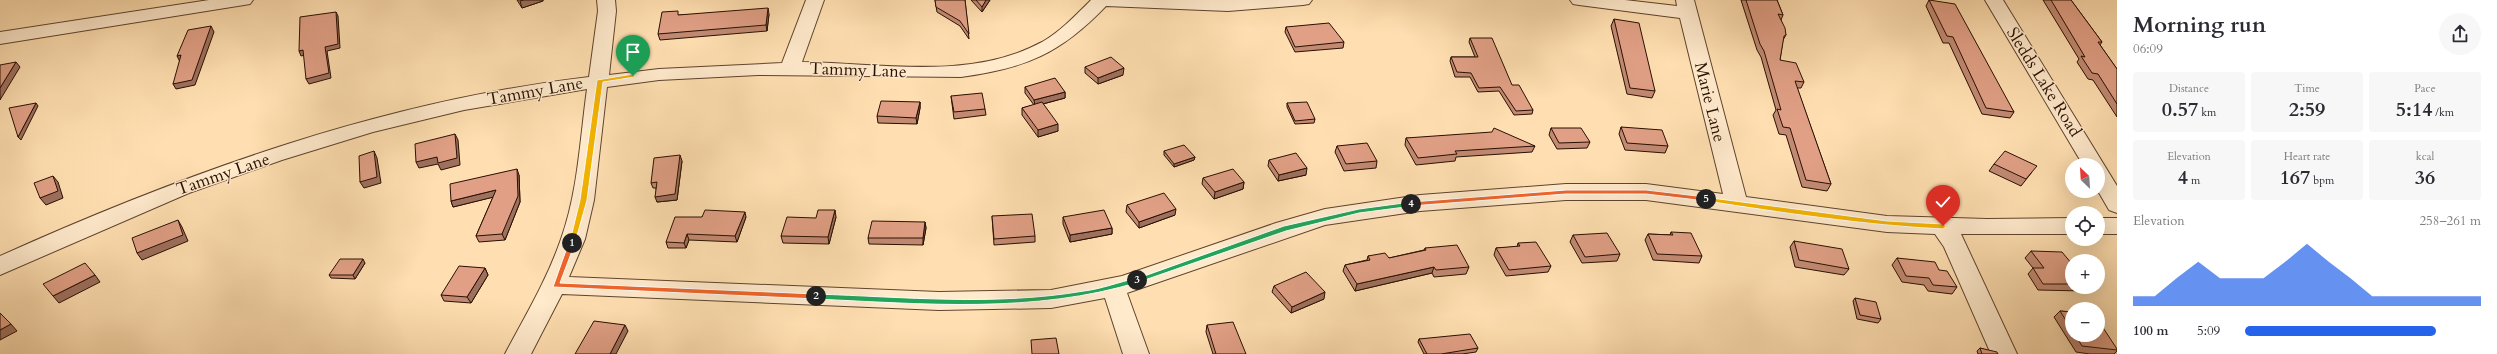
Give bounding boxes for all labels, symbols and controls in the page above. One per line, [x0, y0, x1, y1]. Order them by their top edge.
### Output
text: Morning run [2133, 10, 2266, 40]
button: share [2439, 13, 2481, 55]
street label: Sledds Lake Road [2001, 23, 2087, 141]
pin [616, 35, 650, 76]
text: 06:09 [2133, 40, 2163, 58]
icon: arrive [622, 41, 644, 63]
street label: Tammy Lane [809, 57, 907, 83]
street label: Marie Lane [1689, 60, 1731, 144]
street label: Tammy Lane [485, 71, 585, 111]
text: Distance [2169, 81, 2209, 96]
text: Time [2294, 81, 2320, 96]
text: Pace [2414, 81, 2436, 96]
text: 0.57 [2162, 96, 2198, 123]
text: 2:59 [2289, 96, 2325, 123]
text: 5:14 [2396, 96, 2432, 123]
text: km [2198, 105, 2216, 120]
text: /km [2432, 105, 2454, 120]
street label: Tammy Lane [173, 147, 273, 201]
text: Elevation [2167, 149, 2211, 164]
text: Heart rate [2284, 149, 2330, 164]
text: kcal [2416, 149, 2434, 164]
north arrow [2065, 158, 2105, 198]
map controls [2065, 158, 2105, 342]
text: 4 [2178, 164, 2188, 191]
text: 167 [2280, 164, 2310, 191]
text: 36 [2415, 164, 2435, 191]
text: m [2188, 173, 2200, 188]
text: bpm [2310, 173, 2334, 188]
pin [1926, 185, 1960, 226]
pin: 5 [1696, 189, 1716, 209]
text: 5 [1703, 191, 1709, 206]
icon: check [1932, 191, 1954, 213]
pin: 4 [1401, 194, 1421, 214]
text: 4 [1408, 196, 1414, 211]
button: locate [2065, 206, 2105, 246]
text: Elevation [2133, 212, 2185, 230]
text: 258–261 m [2419, 212, 2481, 230]
pin: 1 [562, 233, 582, 253]
text: 1 [569, 235, 575, 250]
button: + [2065, 254, 2105, 294]
pin: 3 [1127, 270, 1147, 290]
text: 3 [1134, 272, 1140, 287]
pin: 2 [806, 286, 826, 306]
text: 2 [813, 288, 819, 303]
button: − [2065, 302, 2105, 342]
text: 100 m [2133, 322, 2168, 340]
text: 5:09 [2197, 322, 2220, 340]

